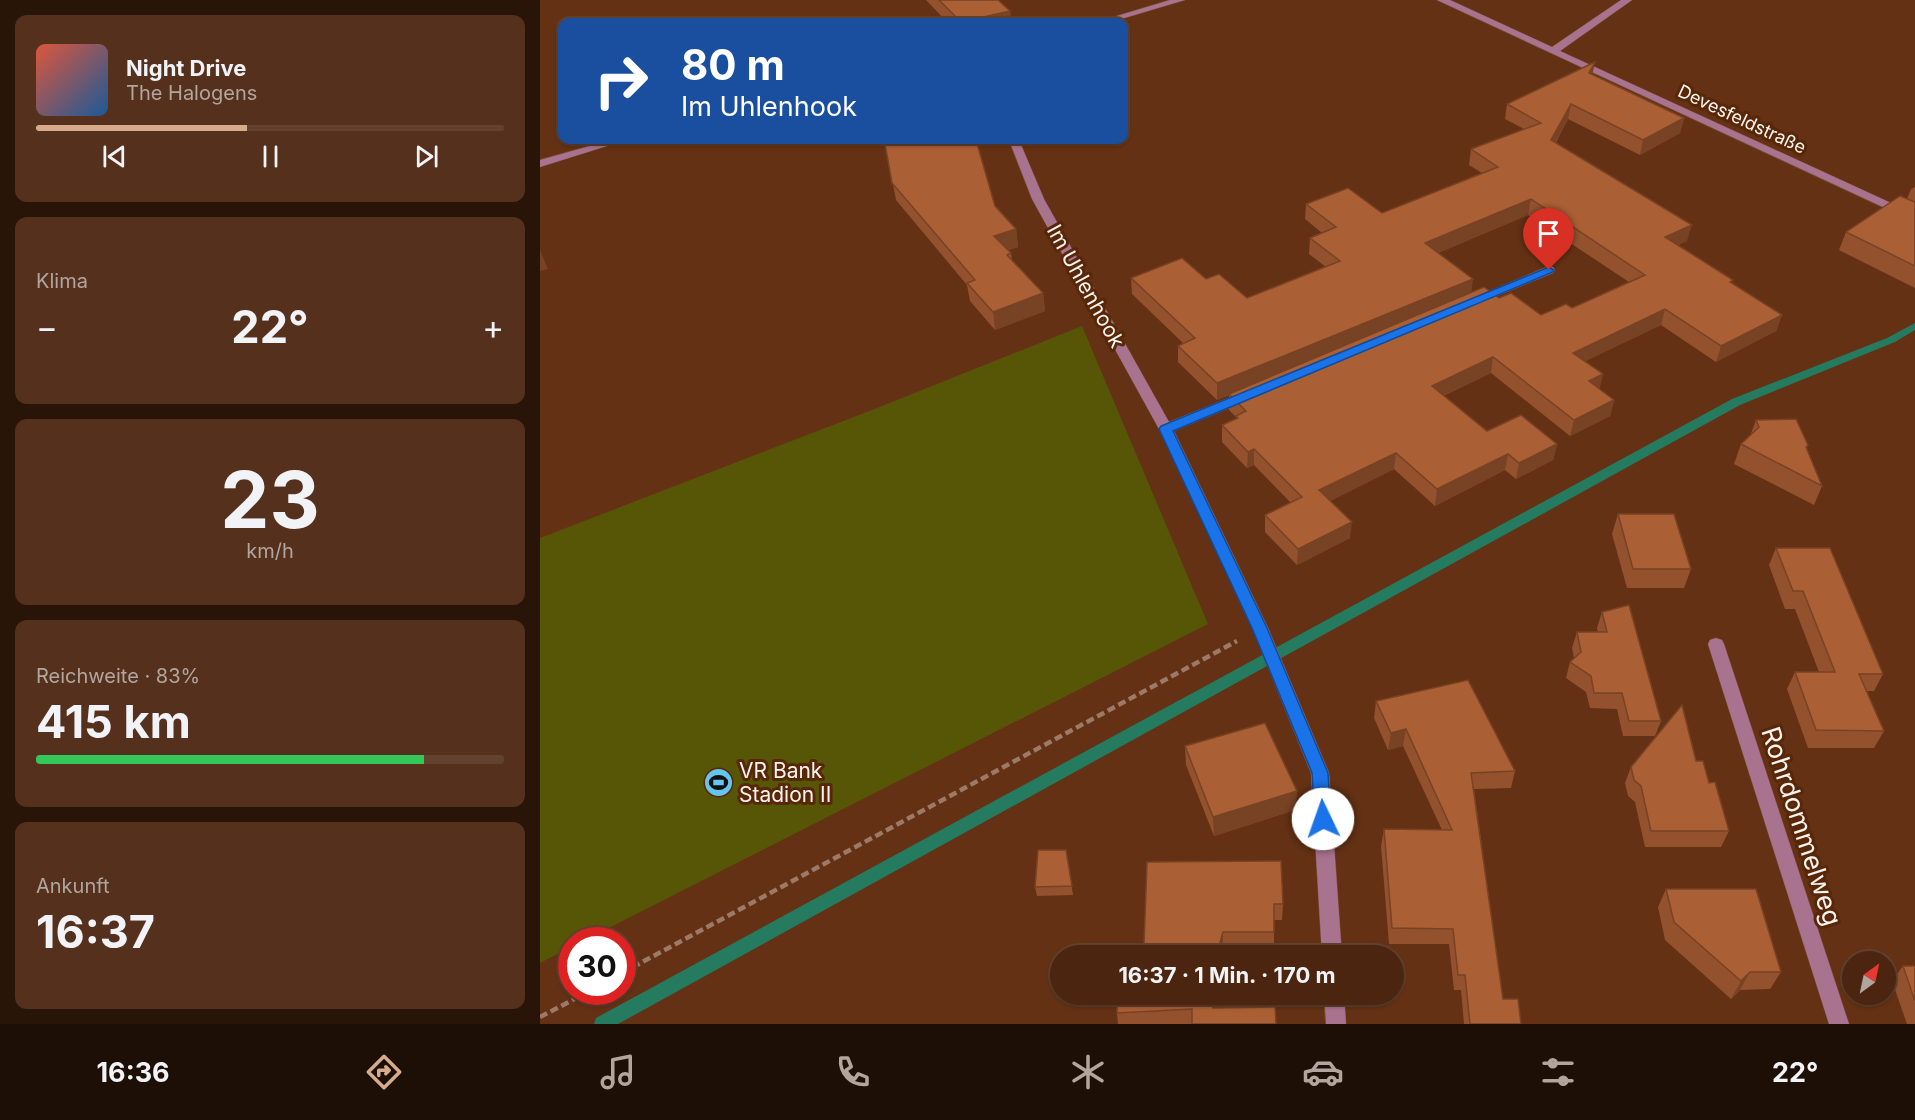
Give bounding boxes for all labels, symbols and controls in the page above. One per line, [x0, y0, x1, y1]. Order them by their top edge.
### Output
text: 80 m [681, 39, 785, 90]
icon: right [582, 42, 660, 120]
text: Night Drive [126, 55, 246, 81]
street label: Devesfeldstraße [1675, 80, 1809, 158]
text: The Halogens [126, 81, 257, 105]
text: Im Uhlenhook [681, 90, 857, 123]
icon: previous [98, 140, 131, 173]
icon: pause [254, 140, 287, 173]
icon: next [410, 140, 443, 173]
pin [1523, 208, 1574, 270]
icon: arrive [1532, 217, 1565, 250]
street label: Im Uhlenhook [1042, 220, 1130, 352]
text: Klima [36, 269, 88, 293]
text: 22° [231, 299, 309, 354]
text: − [36, 307, 58, 347]
text: + [482, 307, 504, 347]
text: 23 [220, 452, 320, 547]
text: km/h [246, 539, 294, 563]
text: Reichweite · 83% [36, 664, 200, 688]
text: 415 km [36, 694, 191, 749]
street label: Rohrdommelweg [1755, 723, 1849, 929]
place label: VR Bank Stadion II [739, 758, 831, 807]
sports icon: VR Bank Stadion II [702, 766, 734, 798]
position arrow [1291, 787, 1355, 851]
text: Ankunft [36, 874, 110, 898]
text: 16:37 [36, 904, 155, 959]
speed limit sign: 30 [558, 927, 636, 1005]
north arrow [1842, 951, 1896, 1005]
map controls [1842, 951, 1896, 1005]
text: 16:37 · 1 Min. · 170 m [1118, 962, 1336, 988]
icon: directions [363, 1051, 405, 1093]
icon: music [597, 1051, 639, 1093]
icon: phone [832, 1051, 874, 1093]
icon: climate [1067, 1051, 1109, 1093]
icon: car [1302, 1051, 1344, 1093]
icon: filters [1537, 1051, 1579, 1093]
text: 16:36 [96, 1056, 170, 1089]
text: 22° [1772, 1056, 1818, 1089]

